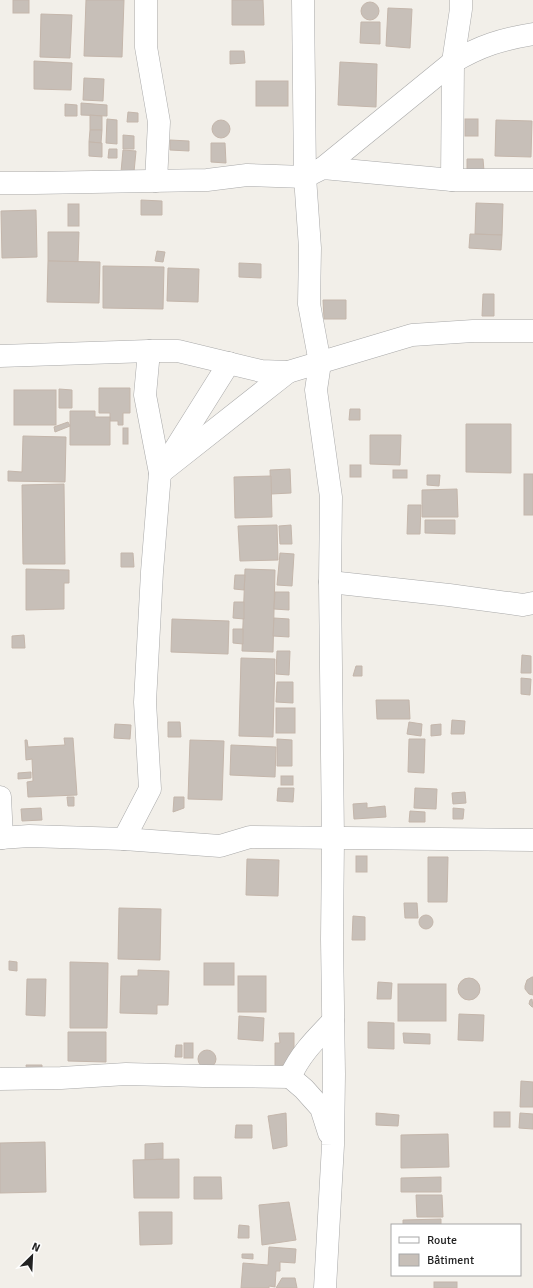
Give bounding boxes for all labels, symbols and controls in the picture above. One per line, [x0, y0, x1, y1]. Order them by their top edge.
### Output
legend [391, 1224, 521, 1276]
text: Route [427, 1233, 457, 1248]
north arrow [12, 1236, 52, 1276]
text: N [30, 1240, 42, 1255]
text: Bâtiment [427, 1253, 474, 1268]

